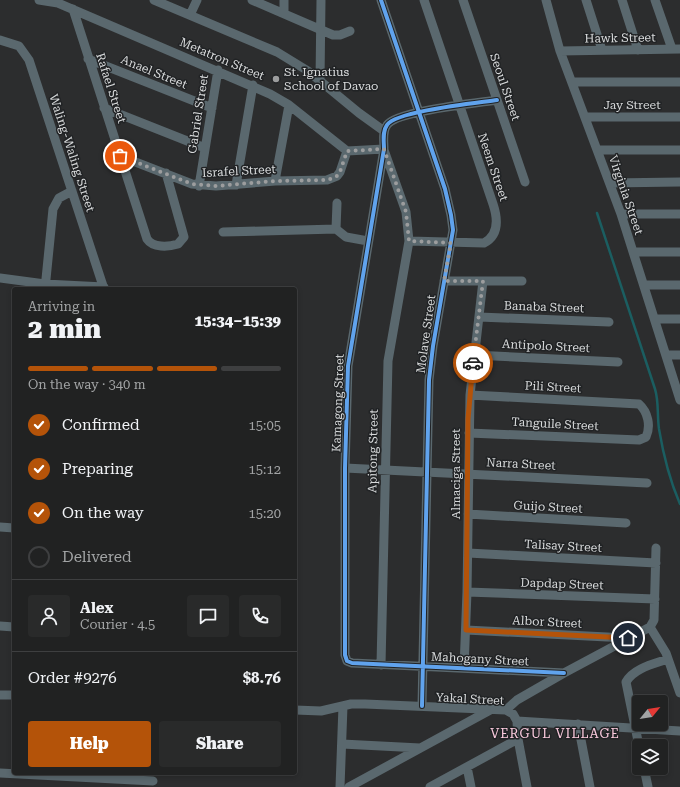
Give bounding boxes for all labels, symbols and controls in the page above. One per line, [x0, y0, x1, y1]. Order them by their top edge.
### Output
street label: Hawk Street [584, 30, 656, 46]
street label: Metatron Street [178, 35, 267, 83]
street label: Rafael Street [93, 51, 129, 125]
street label: Seoul Street [487, 51, 523, 123]
street label: Anael Street [119, 52, 190, 92]
place label: St. Ignatius School of Davao [284, 65, 378, 93]
street label: Gabriel Street [185, 73, 211, 155]
marker: St. Ignatius School of Davao [271, 74, 281, 84]
street label: Waling-Waling Street [46, 92, 98, 214]
street label: Jay Street [603, 98, 661, 112]
street label: Neem Street [475, 131, 511, 203]
pin [103, 139, 137, 173]
icon: bag [109, 145, 131, 167]
street label: Virginia Street [606, 153, 646, 237]
street label: Israfel Street [202, 162, 277, 180]
street label: Molave Street [414, 293, 439, 374]
text: Arriving in [28, 299, 95, 314]
street label: Banaba Street [504, 299, 585, 315]
text: 15:34–15:39 [195, 312, 281, 330]
text: 2 min [28, 314, 101, 344]
street label: Antipolo Street [502, 337, 591, 355]
courier [453, 343, 493, 383]
icon: car [462, 352, 484, 374]
street label: Kamagong Street [329, 353, 347, 452]
text: On the way · 340 m [28, 377, 145, 392]
street label: Pili Street [524, 379, 582, 395]
street label: Apitong Street [365, 408, 381, 493]
icon: check [28, 414, 50, 436]
street label: Tanguile Street [511, 415, 600, 433]
text: Confirmed [62, 416, 140, 434]
text: 15:05 [249, 418, 281, 433]
street label: Almaciga Street [449, 428, 463, 519]
street label: Narra Street [486, 455, 557, 473]
icon: check [28, 458, 50, 480]
text: Preparing [62, 460, 133, 478]
text: 15:12 [249, 462, 281, 477]
street label: Guijo Street [513, 498, 584, 516]
icon: check [28, 502, 50, 524]
text: On the way [62, 504, 144, 522]
text: 15:20 [249, 506, 281, 521]
street label: Talisay Street [524, 537, 603, 555]
text: Delivered [62, 548, 132, 566]
street label: Dapdap Street [520, 576, 604, 592]
button: person [28, 595, 70, 637]
button: chat [187, 595, 229, 637]
button: phone [239, 595, 281, 637]
text: Alex [80, 599, 113, 617]
street label: Albor Street [512, 613, 583, 631]
text: Courier · 4.5 [80, 617, 155, 632]
pin [611, 621, 645, 655]
icon: home [617, 627, 639, 649]
street label: Mahogany Street [431, 649, 530, 669]
text: Order #9276 [28, 669, 117, 687]
text: $8.76 [243, 669, 281, 687]
street label: Yakal Street [435, 690, 505, 708]
north arrow [632, 695, 668, 731]
map controls [632, 695, 668, 775]
button: Help [28, 721, 151, 767]
button: Share [159, 721, 281, 767]
district label: VERGUL VILLAGE [490, 726, 620, 741]
button: layers [632, 739, 668, 775]

